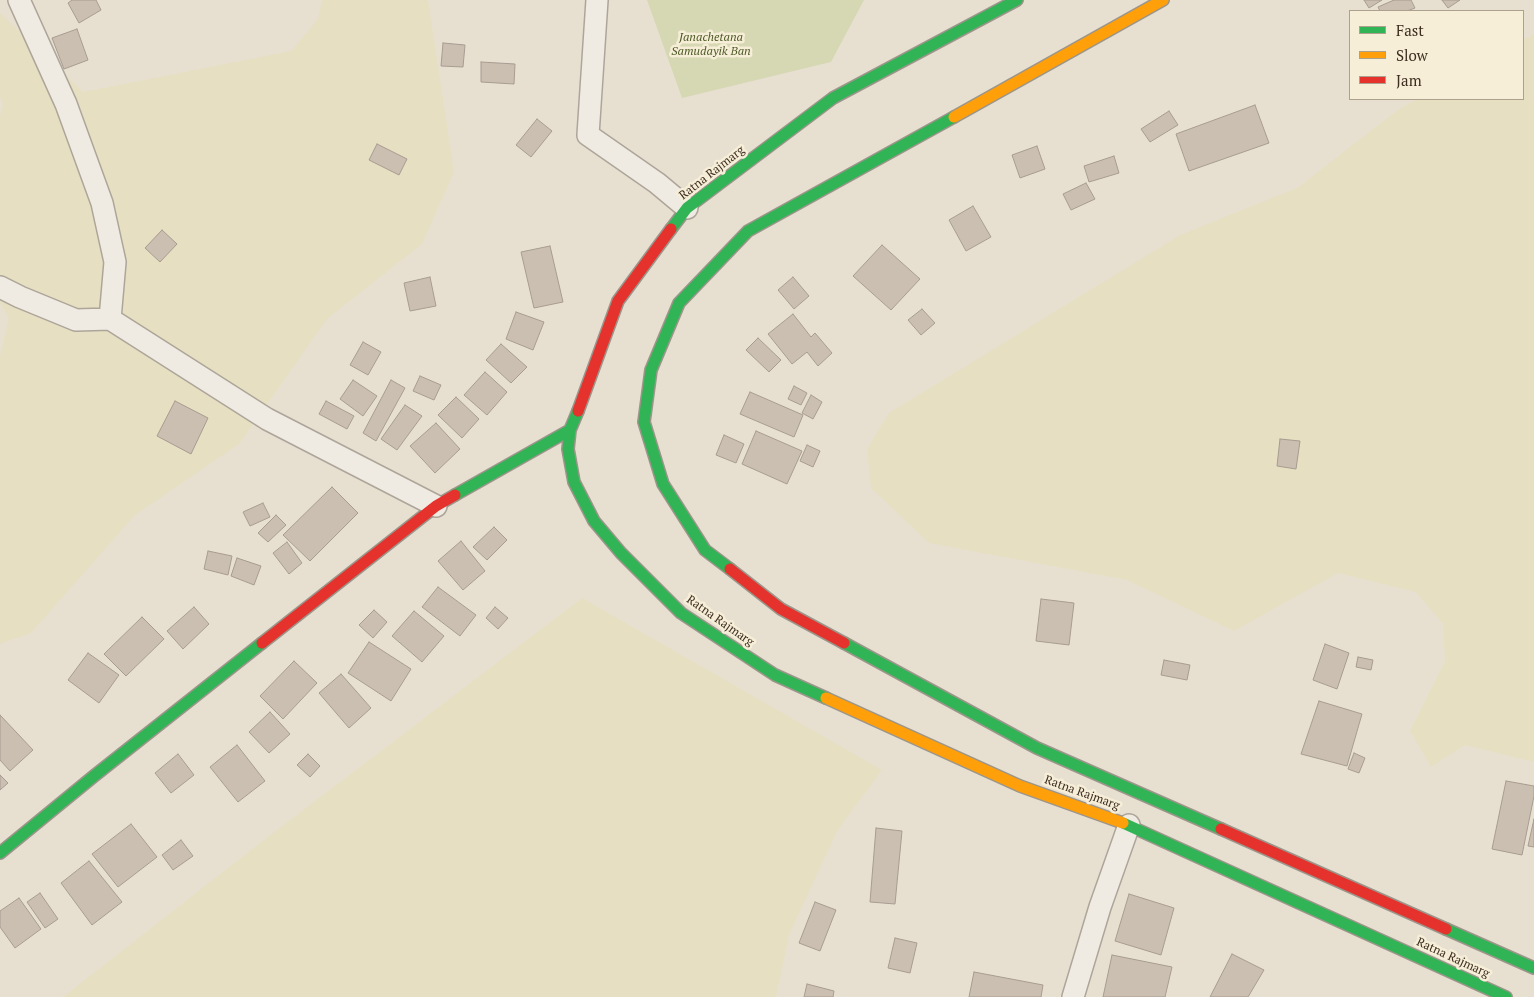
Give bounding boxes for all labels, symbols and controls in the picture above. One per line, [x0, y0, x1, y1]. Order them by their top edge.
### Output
legend [1349, 10, 1524, 100]
text: Fast [1396, 20, 1424, 40]
park label: Janachetana Samudayik Ban [671, 31, 751, 59]
text: Slow [1396, 45, 1428, 65]
text: Jam [1396, 70, 1422, 90]
street label: Ratna Rajmarg [677, 143, 747, 203]
street label: Ratna Rajmarg [684, 593, 756, 649]
street label: Ratna Rajmarg [1043, 773, 1121, 813]
street label: Ratna Rajmarg [1414, 935, 1492, 981]

